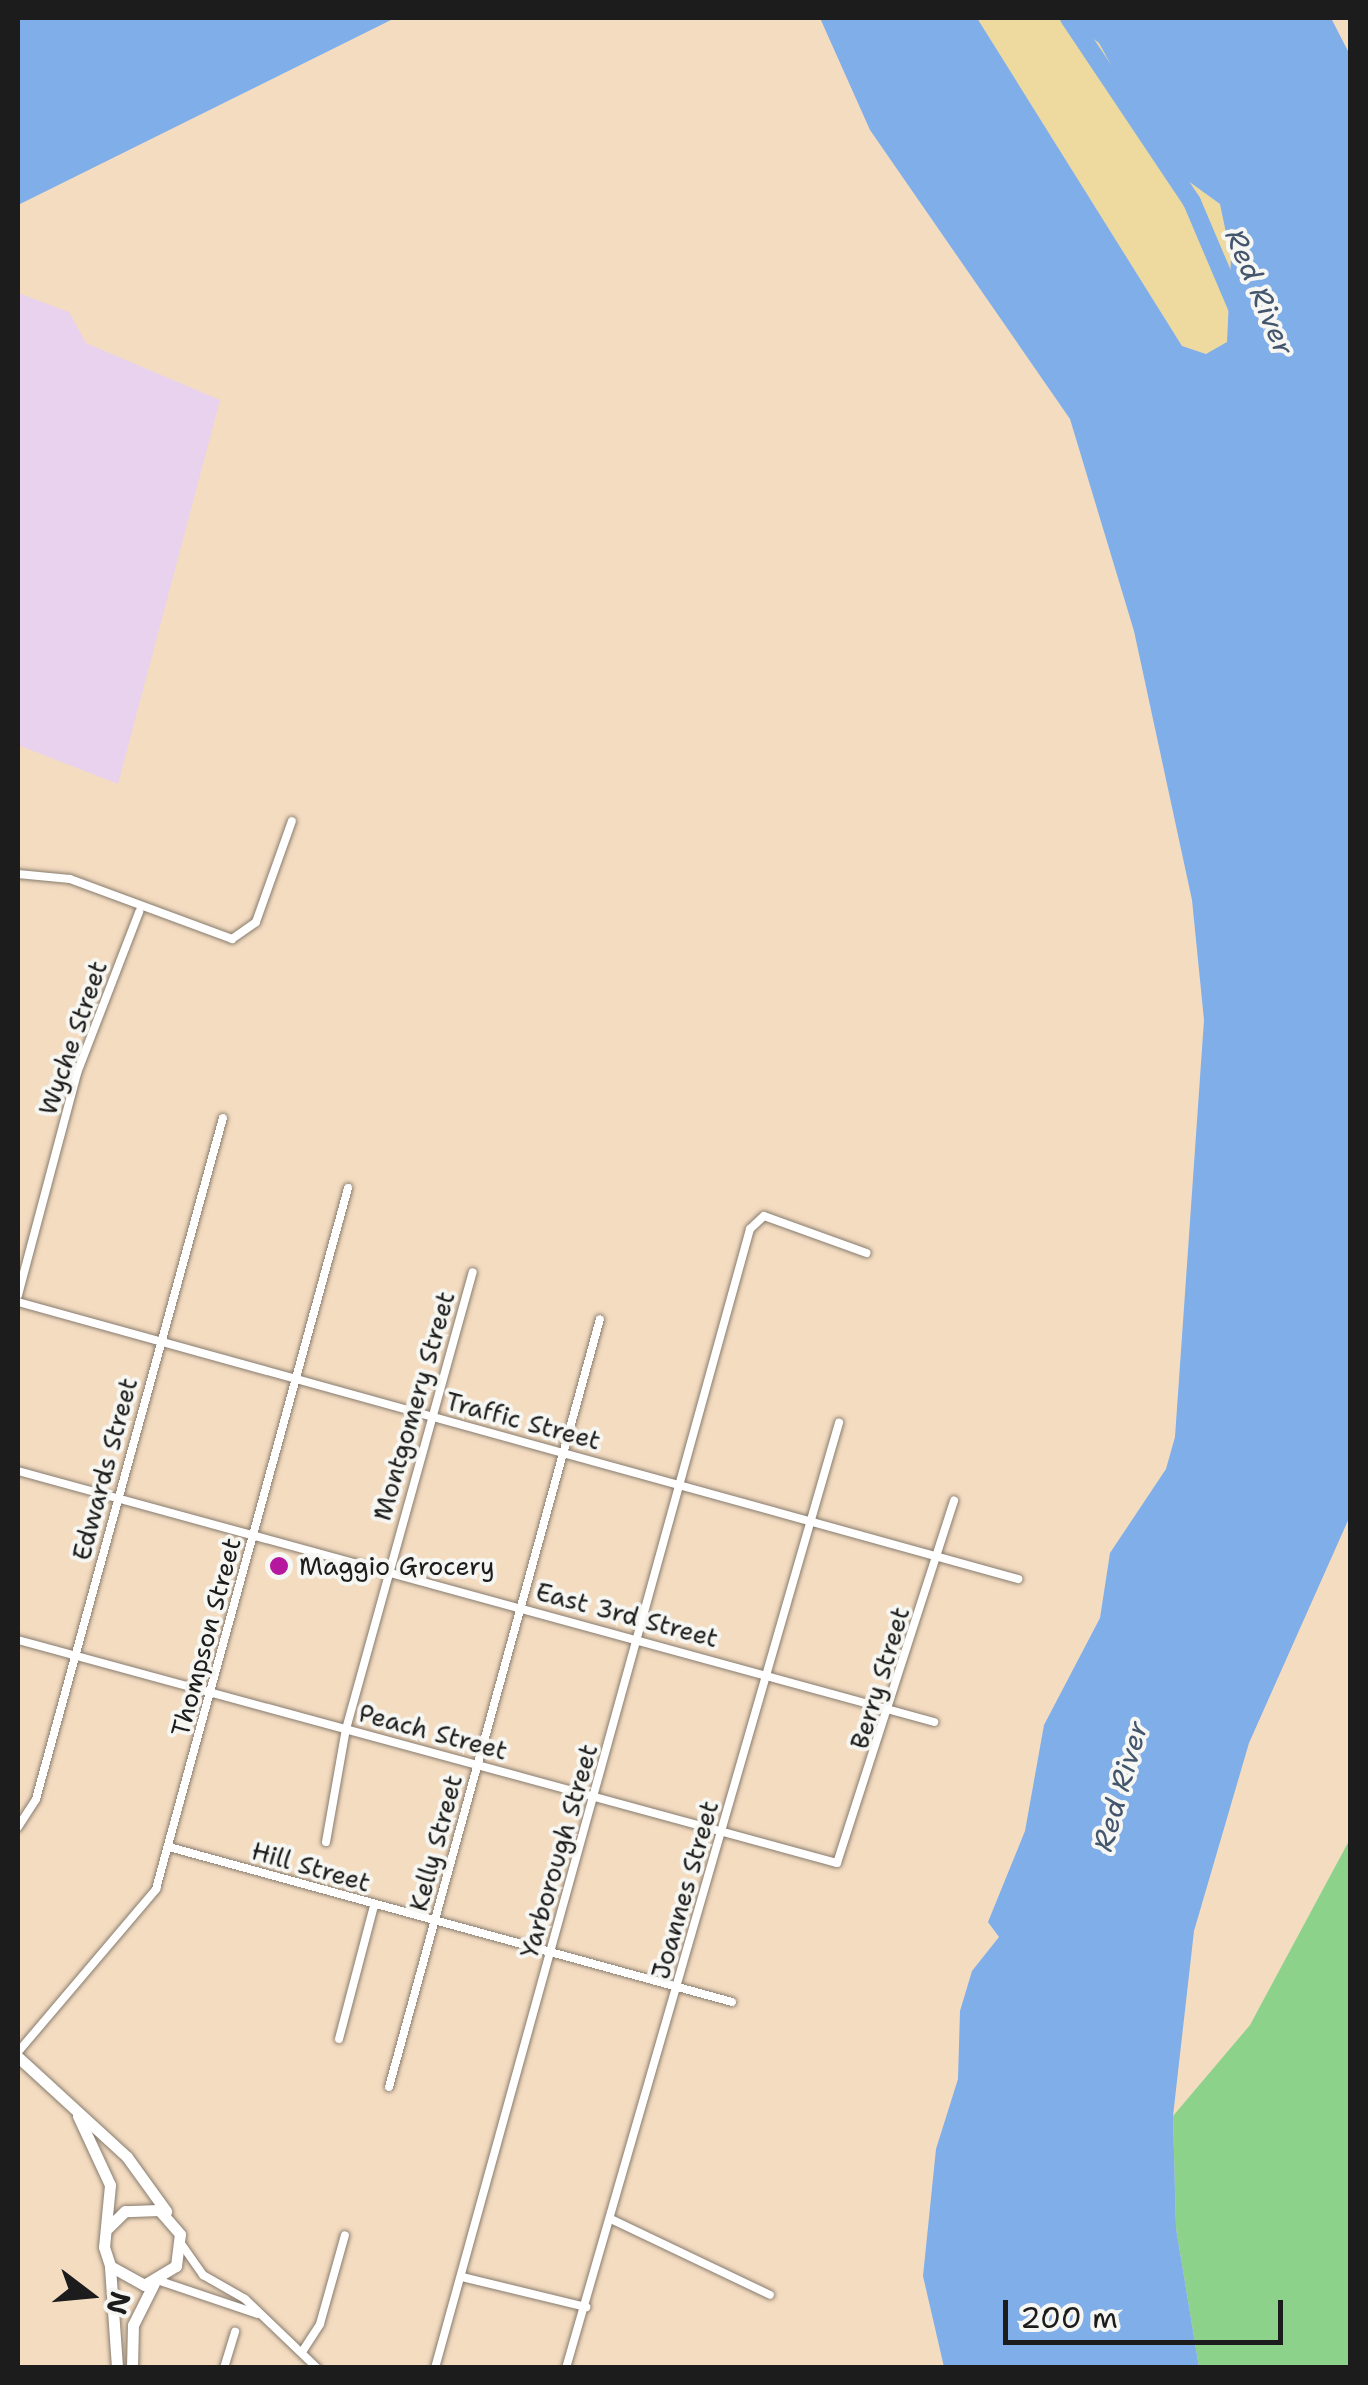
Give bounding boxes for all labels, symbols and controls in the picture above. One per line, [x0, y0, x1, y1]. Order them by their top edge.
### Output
water label: Red River [1218, 224, 1302, 360]
street label: Wyche Street [33, 957, 113, 1119]
street label: Montgomery Street [367, 1288, 461, 1524]
street label: Edwards Street [66, 1374, 144, 1564]
street label: Traffic Street [442, 1386, 604, 1456]
street label: Thompson Street [165, 1534, 247, 1740]
place label: Maggio Grocery [299, 1551, 495, 1581]
marker: Maggio Grocery [268, 1555, 290, 1577]
street label: East 3rd Street [533, 1576, 721, 1654]
street label: Berry Street [844, 1603, 916, 1753]
street label: Peach Street [355, 1698, 511, 1766]
water label: Red River [1085, 1717, 1155, 1855]
street label: Yarborough Street [514, 1741, 604, 1961]
street label: Kelly Street [403, 1772, 469, 1914]
street label: Joannes Street [645, 1797, 725, 1983]
street label: Hill Street [248, 1836, 374, 1898]
north arrow [40, 2245, 140, 2345]
scale bar [1008, 2280, 1288, 2342]
text: N [98, 2287, 140, 2319]
text: 200 m [1020, 2297, 1118, 2338]

